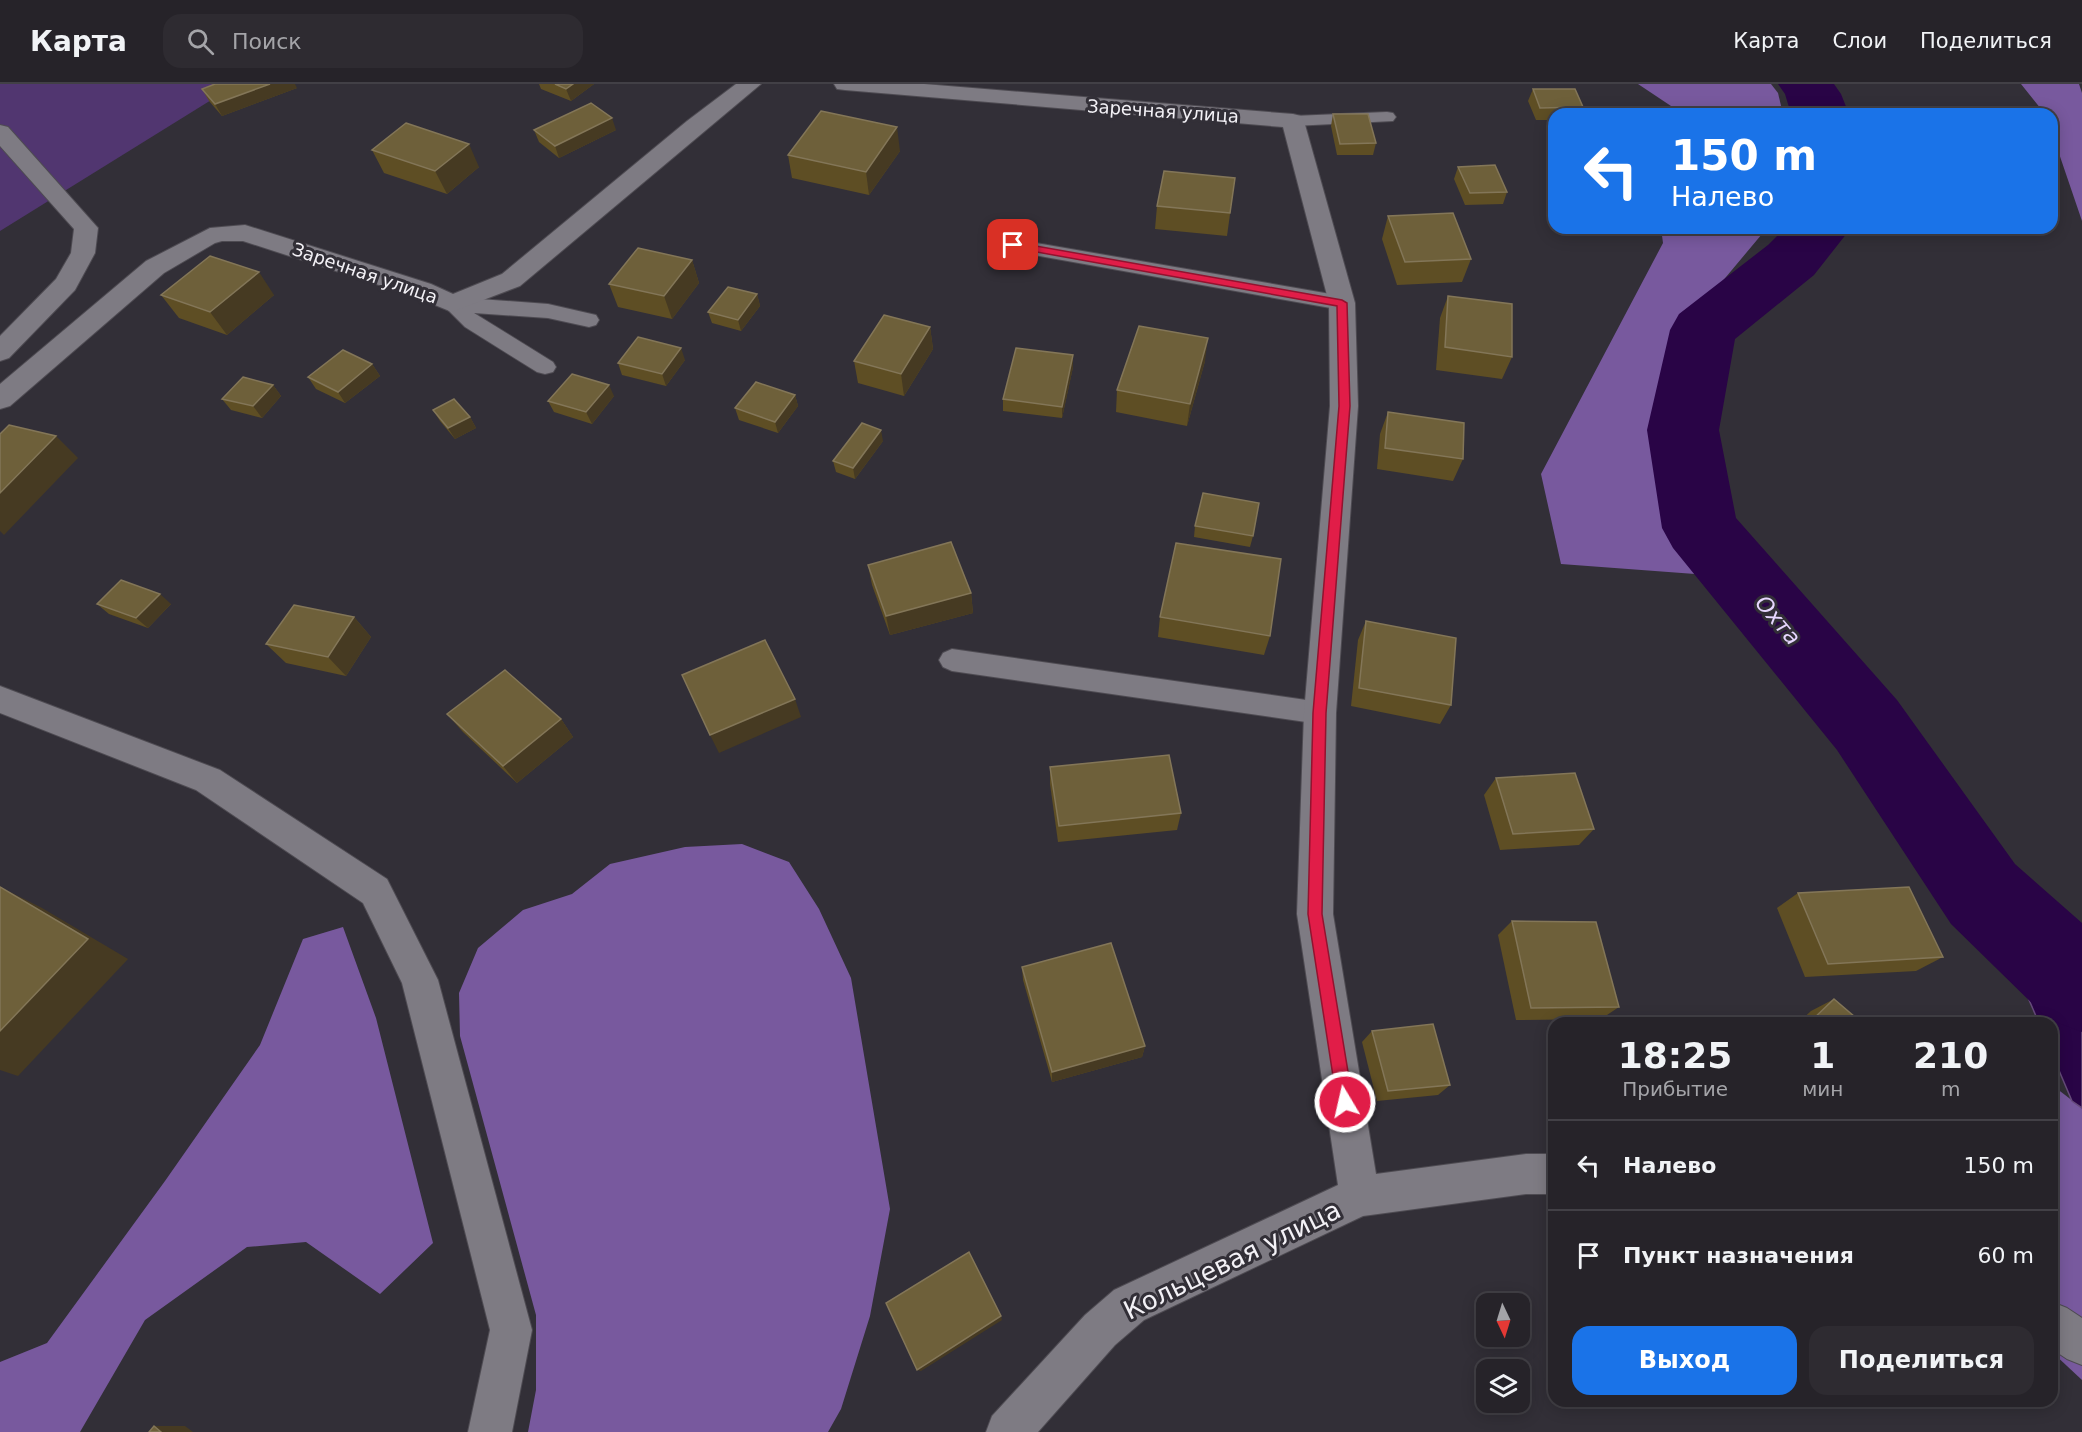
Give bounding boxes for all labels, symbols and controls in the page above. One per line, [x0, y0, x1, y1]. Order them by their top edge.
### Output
search box [163, 14, 583, 68]
text: Карта [30, 25, 127, 58]
icon: search [184, 25, 217, 58]
text: Поиск [232, 29, 302, 54]
text: Карта [1733, 29, 1799, 53]
text: Слои [1832, 29, 1887, 53]
text: Поделиться [1920, 29, 2052, 53]
street label: Заречная улица [1086, 95, 1240, 127]
text: 150 m [1671, 131, 1817, 180]
icon: left [1572, 132, 1650, 210]
text: Налево [1671, 181, 1774, 212]
pin [987, 219, 1038, 270]
icon: arrive [996, 228, 1029, 261]
street label: Заречная улица [290, 238, 440, 308]
water label: Охта [1750, 590, 1806, 650]
text: 18:25 [1618, 1035, 1732, 1076]
text: 1 [1810, 1035, 1835, 1076]
text: 210 [1913, 1035, 1988, 1076]
position arrow [1313, 1070, 1377, 1134]
text: Прибытие [1622, 1077, 1728, 1101]
text: мин [1802, 1077, 1843, 1101]
text: m [1941, 1077, 1960, 1101]
icon: left [1572, 1149, 1605, 1182]
text: Налево [1623, 1153, 1716, 1178]
text: 150 m [1964, 1153, 2034, 1178]
street label: Кольцевая улица [1119, 1194, 1345, 1326]
icon: arrive [1572, 1239, 1605, 1272]
text: Пункт назначения [1623, 1243, 1854, 1268]
text: 60 m [1978, 1243, 2034, 1268]
north arrow [1476, 1293, 1530, 1347]
map controls [1476, 1293, 1530, 1413]
button: Выход [1572, 1326, 1797, 1395]
button: Поделиться [1809, 1326, 2034, 1395]
button: layers [1476, 1359, 1530, 1413]

